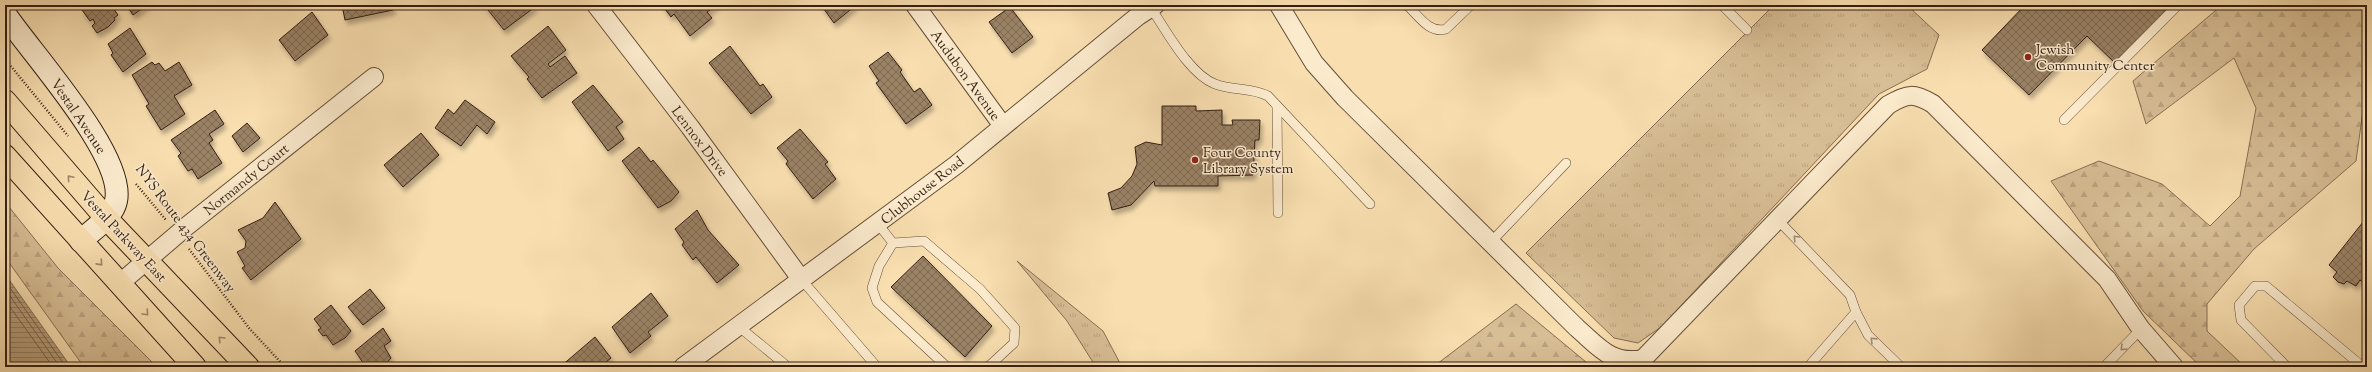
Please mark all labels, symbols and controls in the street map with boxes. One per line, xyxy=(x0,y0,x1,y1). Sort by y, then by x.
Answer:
street label: Audubon Avenue xyxy=(925,27,1004,126)
place label: Jewish Community Center xyxy=(2035,41,2155,77)
marker: Jewish Community Center xyxy=(2023,52,2033,62)
street label: Vestal Avenue xyxy=(45,76,110,159)
street label: Lennox Drive xyxy=(665,103,731,181)
street label: Normandy Court xyxy=(200,140,294,221)
place label: Four County Library System xyxy=(1203,144,1294,180)
street label: Clubhouse Road xyxy=(877,153,969,231)
marker: Four County Library System xyxy=(1190,155,1200,165)
street label: NYS Route 434 Greenway xyxy=(130,161,239,297)
one-way arrow xyxy=(68,175,75,183)
street label: Vestal Parkway East xyxy=(75,187,170,288)
one-way arrow xyxy=(1793,235,1800,243)
one-way arrow xyxy=(95,258,103,266)
one-way arrow xyxy=(141,308,148,316)
one-way arrow xyxy=(218,336,226,344)
one-way arrow xyxy=(1870,337,1878,345)
one-way arrow xyxy=(2120,343,2128,351)

